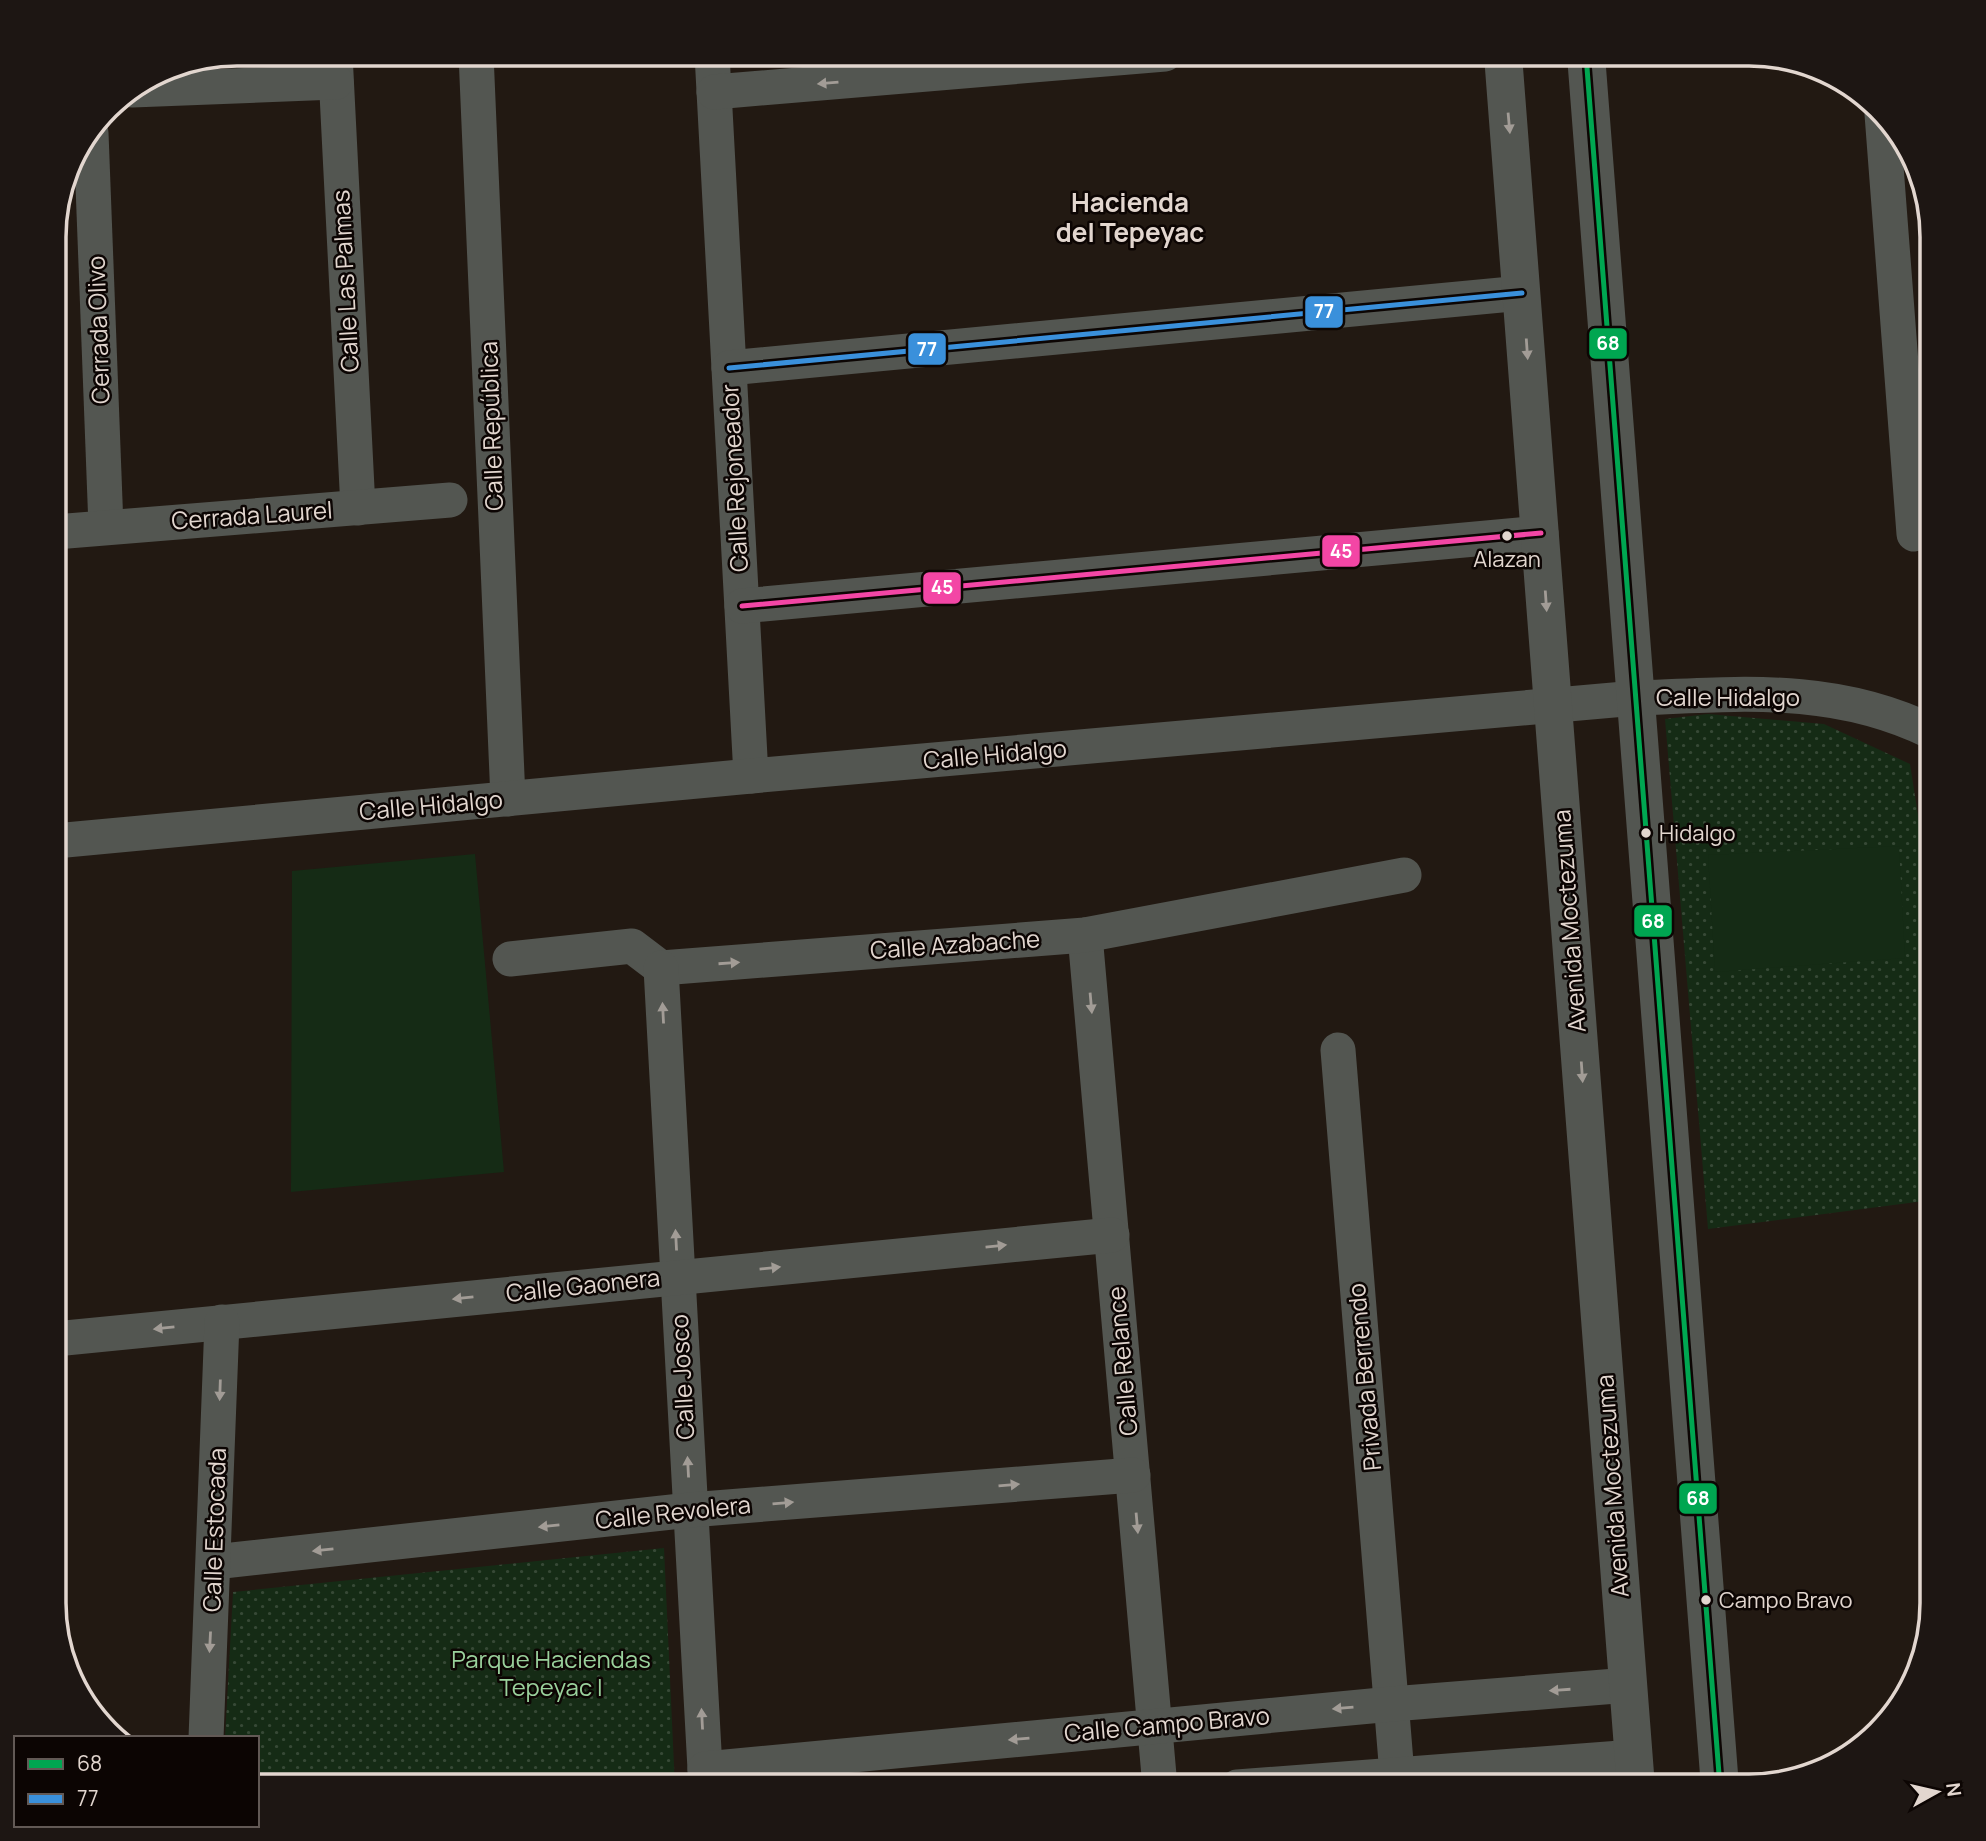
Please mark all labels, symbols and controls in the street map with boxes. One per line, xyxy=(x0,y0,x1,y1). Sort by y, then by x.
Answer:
one-way arrow xyxy=(817,78,839,89)
one-way arrow xyxy=(1504,112,1515,134)
district label: Hacienda del Tepeyac xyxy=(1056,184,1204,250)
street label: Calle Las Palmas xyxy=(323,189,366,373)
street label: Cerrada Olivo xyxy=(78,255,117,405)
line badge: 77 xyxy=(1304,295,1344,329)
text: 77 xyxy=(1314,298,1334,324)
line badge: 68 xyxy=(1588,327,1628,360)
text: 68 xyxy=(1596,330,1620,356)
line badge: 77 xyxy=(907,332,947,366)
text: 77 xyxy=(917,336,937,362)
one-way arrow xyxy=(1522,339,1533,361)
street label: Calle República xyxy=(471,341,510,511)
street label: Calle Rejoneador xyxy=(712,383,755,573)
street label: Cerrada Laurel xyxy=(170,492,334,537)
marker: Alazan xyxy=(1500,529,1514,543)
line badge: 45 xyxy=(1321,534,1361,568)
text: 45 xyxy=(1330,538,1352,564)
place label: Alazan xyxy=(1473,544,1541,574)
line badge: 45 xyxy=(922,571,962,605)
text: 45 xyxy=(931,574,953,600)
one-way arrow xyxy=(1541,590,1552,612)
street label: Calle Hidalgo xyxy=(1656,680,1800,713)
street label: Calle Hidalgo xyxy=(922,731,1068,776)
street label: Calle Hidalgo xyxy=(358,782,504,827)
street label: Avenida Moctezuma xyxy=(1544,809,1593,1034)
place label: Hidalgo xyxy=(1659,818,1736,848)
marker: Hidalgo xyxy=(1639,826,1653,840)
line badge: 68 xyxy=(1633,904,1673,938)
text: 68 xyxy=(1641,908,1665,934)
street label: Calle Azabache xyxy=(869,921,1041,966)
one-way arrow xyxy=(718,957,740,968)
one-way arrow xyxy=(1086,993,1097,1015)
one-way arrow xyxy=(658,1001,669,1023)
one-way arrow xyxy=(1577,1061,1588,1083)
one-way arrow xyxy=(670,1229,681,1251)
one-way arrow xyxy=(985,1240,1007,1251)
street label: Calle Gaonera xyxy=(504,1260,661,1309)
one-way arrow xyxy=(759,1262,781,1273)
street label: Privada Berrendo xyxy=(1339,1282,1388,1472)
street label: Calle Relance xyxy=(1099,1285,1144,1437)
one-way arrow xyxy=(452,1293,474,1304)
street label: Calle Josco xyxy=(662,1314,701,1441)
one-way arrow xyxy=(153,1323,175,1334)
street label: Avenida Moctezuma xyxy=(1587,1374,1636,1599)
one-way arrow xyxy=(214,1379,225,1401)
street label: Calle Estocada xyxy=(194,1447,233,1613)
one-way arrow xyxy=(682,1456,693,1478)
one-way arrow xyxy=(999,1479,1021,1490)
line badge: 68 xyxy=(1678,1482,1718,1515)
text: 68 xyxy=(1686,1485,1710,1511)
street label: Calle Revolera xyxy=(593,1487,752,1536)
one-way arrow xyxy=(772,1497,794,1508)
one-way arrow xyxy=(1132,1512,1143,1534)
one-way arrow xyxy=(538,1520,560,1531)
one-way arrow xyxy=(312,1545,334,1556)
place label: Campo Bravo xyxy=(1719,1585,1853,1615)
marker: Campo Bravo xyxy=(1699,1593,1713,1607)
one-way arrow xyxy=(205,1631,216,1653)
park label: Parque Haciendas Tepeyac I xyxy=(451,1642,651,1703)
one-way arrow xyxy=(1549,1685,1571,1696)
street label: Calle Campo Bravo xyxy=(1063,1698,1271,1749)
one-way arrow xyxy=(1331,1703,1353,1714)
one-way arrow xyxy=(696,1707,707,1729)
one-way arrow xyxy=(1007,1734,1029,1745)
legend xyxy=(14,1736,259,1827)
text: 68 xyxy=(77,1749,102,1777)
north arrow xyxy=(1902,1757,1972,1827)
text: N xyxy=(1940,1781,1968,1798)
text: 77 xyxy=(77,1784,99,1812)

